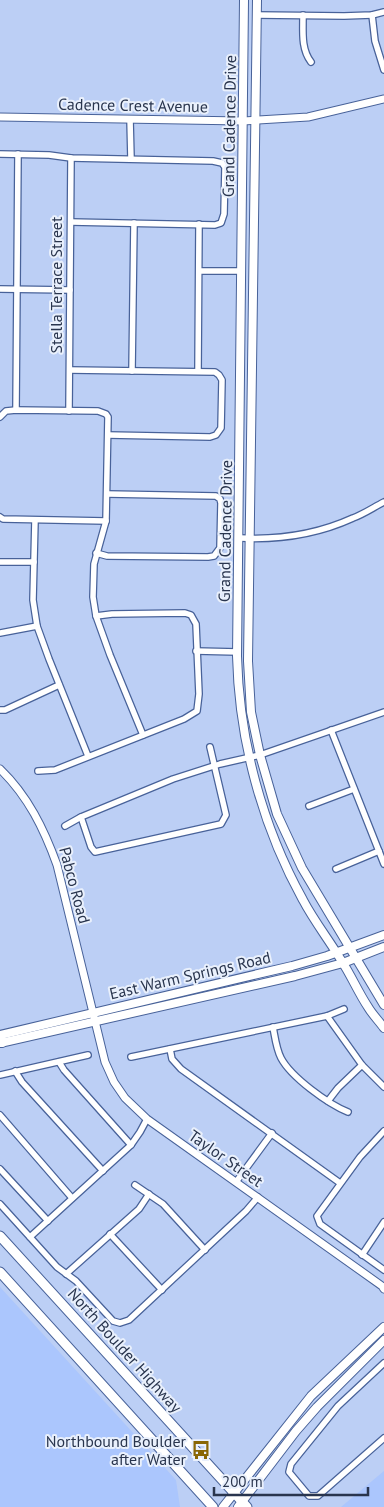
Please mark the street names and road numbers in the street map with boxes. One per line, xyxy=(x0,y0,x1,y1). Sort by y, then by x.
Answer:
street label: Grand Cadence Drive xyxy=(218,55,240,197)
street label: Cadence Crest Avenue xyxy=(58,94,208,116)
street label: Stella Terrace Street xyxy=(46,216,66,353)
street label: Grand Cadence Drive xyxy=(214,460,236,602)
street label: Pabco Road xyxy=(55,844,95,926)
street label: East Warm Springs Road xyxy=(107,947,273,1003)
street label: Taylor Street xyxy=(185,1125,268,1191)
street label: North Boulder Highway xyxy=(64,1284,187,1417)

